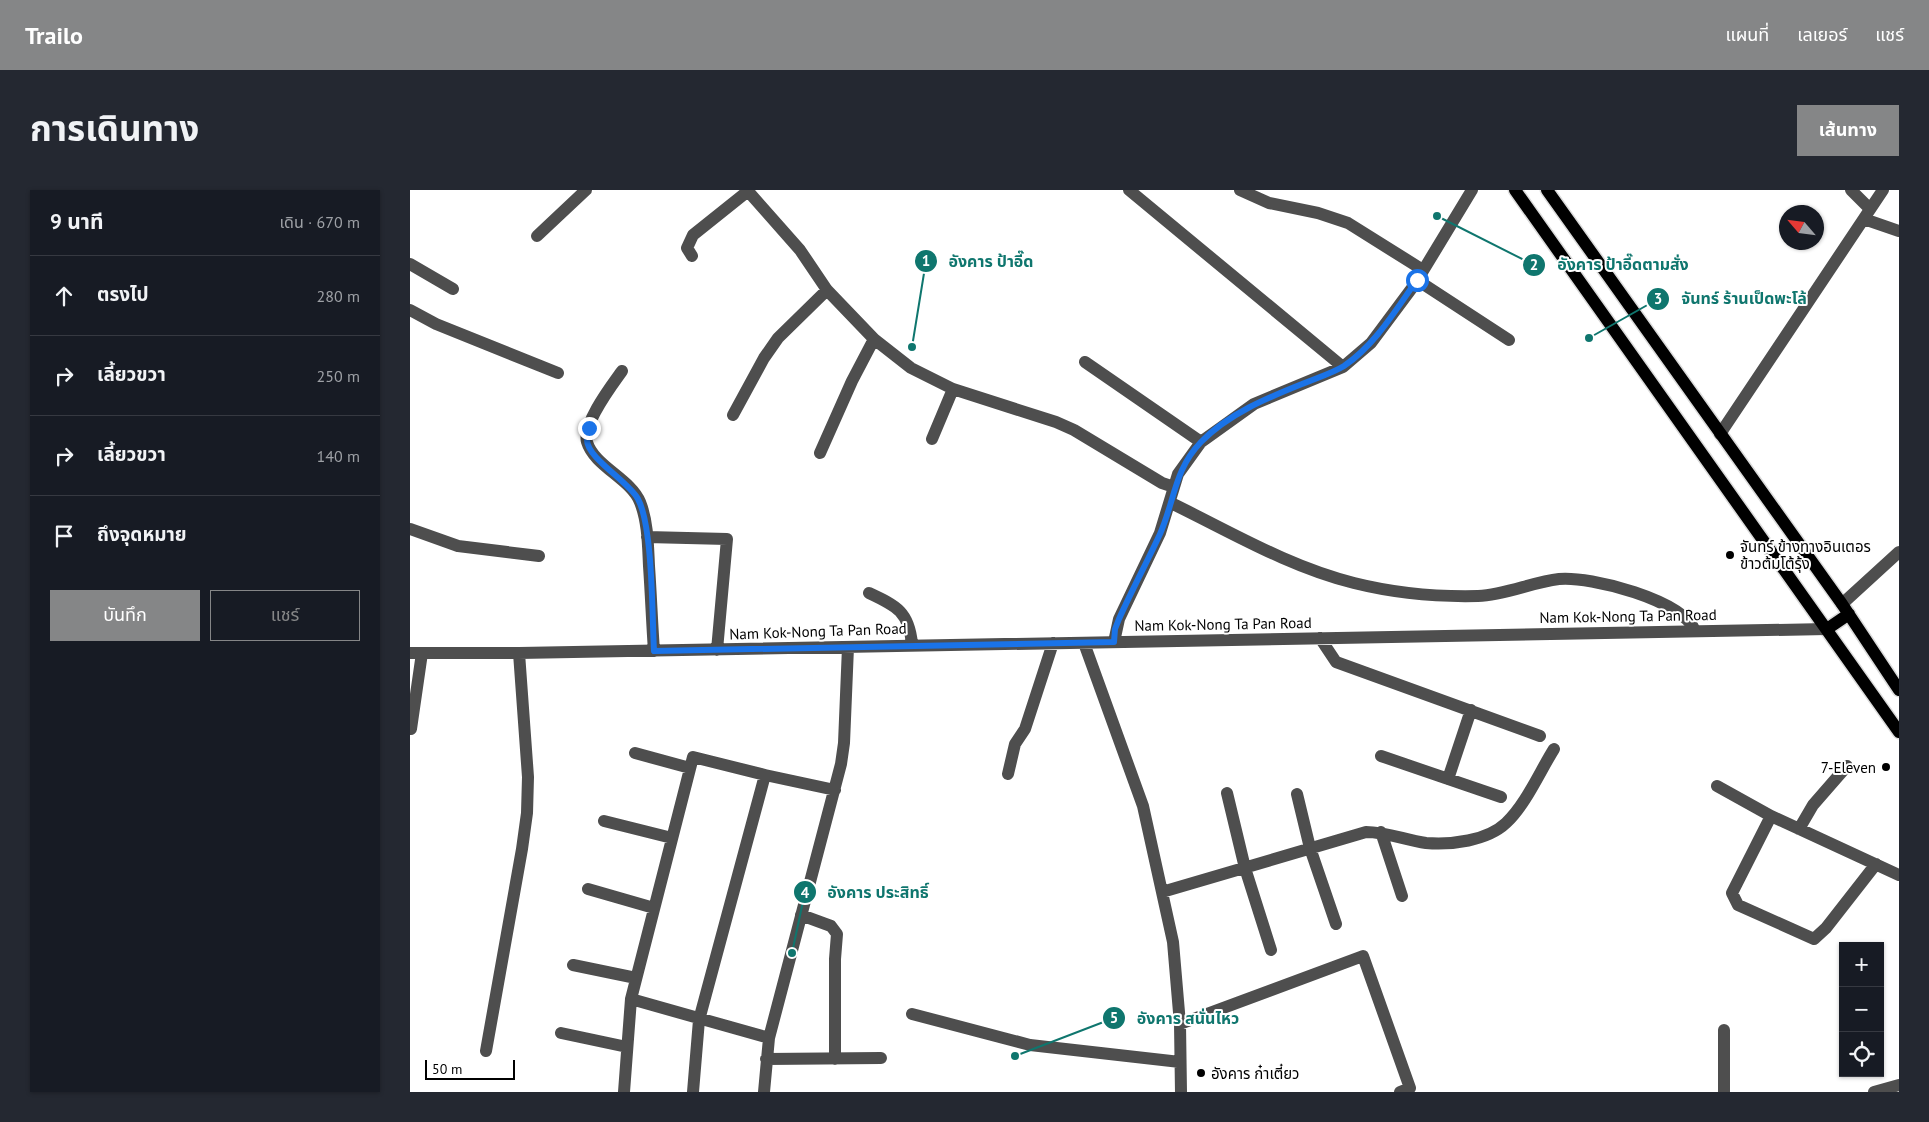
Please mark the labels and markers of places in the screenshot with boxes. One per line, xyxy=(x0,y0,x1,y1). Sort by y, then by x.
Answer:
callout: อังคาร ป้าอี๊ด xyxy=(913,246,1043,277)
callout: อังคาร ป้าอี๊ดตามสั่ง xyxy=(1522,249,1698,280)
callout: จันทร์ ร้านเป็ดพะโล้ xyxy=(1646,283,1816,314)
place label: จันทร์ ข้างทางอินเตอร ข้าวต้มโต้รุ้ง xyxy=(1740,537,1871,573)
marker: จันทร์ ข้างทางอินเตอร ข้าวต้มโต้รุ้ง xyxy=(1724,549,1736,561)
place label: 7-Eleven xyxy=(1821,758,1876,777)
marker: 7-Eleven xyxy=(1880,761,1892,773)
callout: อังคาร ประสิทธิ์ xyxy=(793,877,939,908)
callout: อังคาร สนั่นไหว xyxy=(1102,1003,1249,1034)
place label: อังคาร ก๋าเตี๋ยว xyxy=(1211,1063,1300,1083)
marker: อังคาร ก๋าเตี๋ยว xyxy=(1195,1067,1207,1079)

